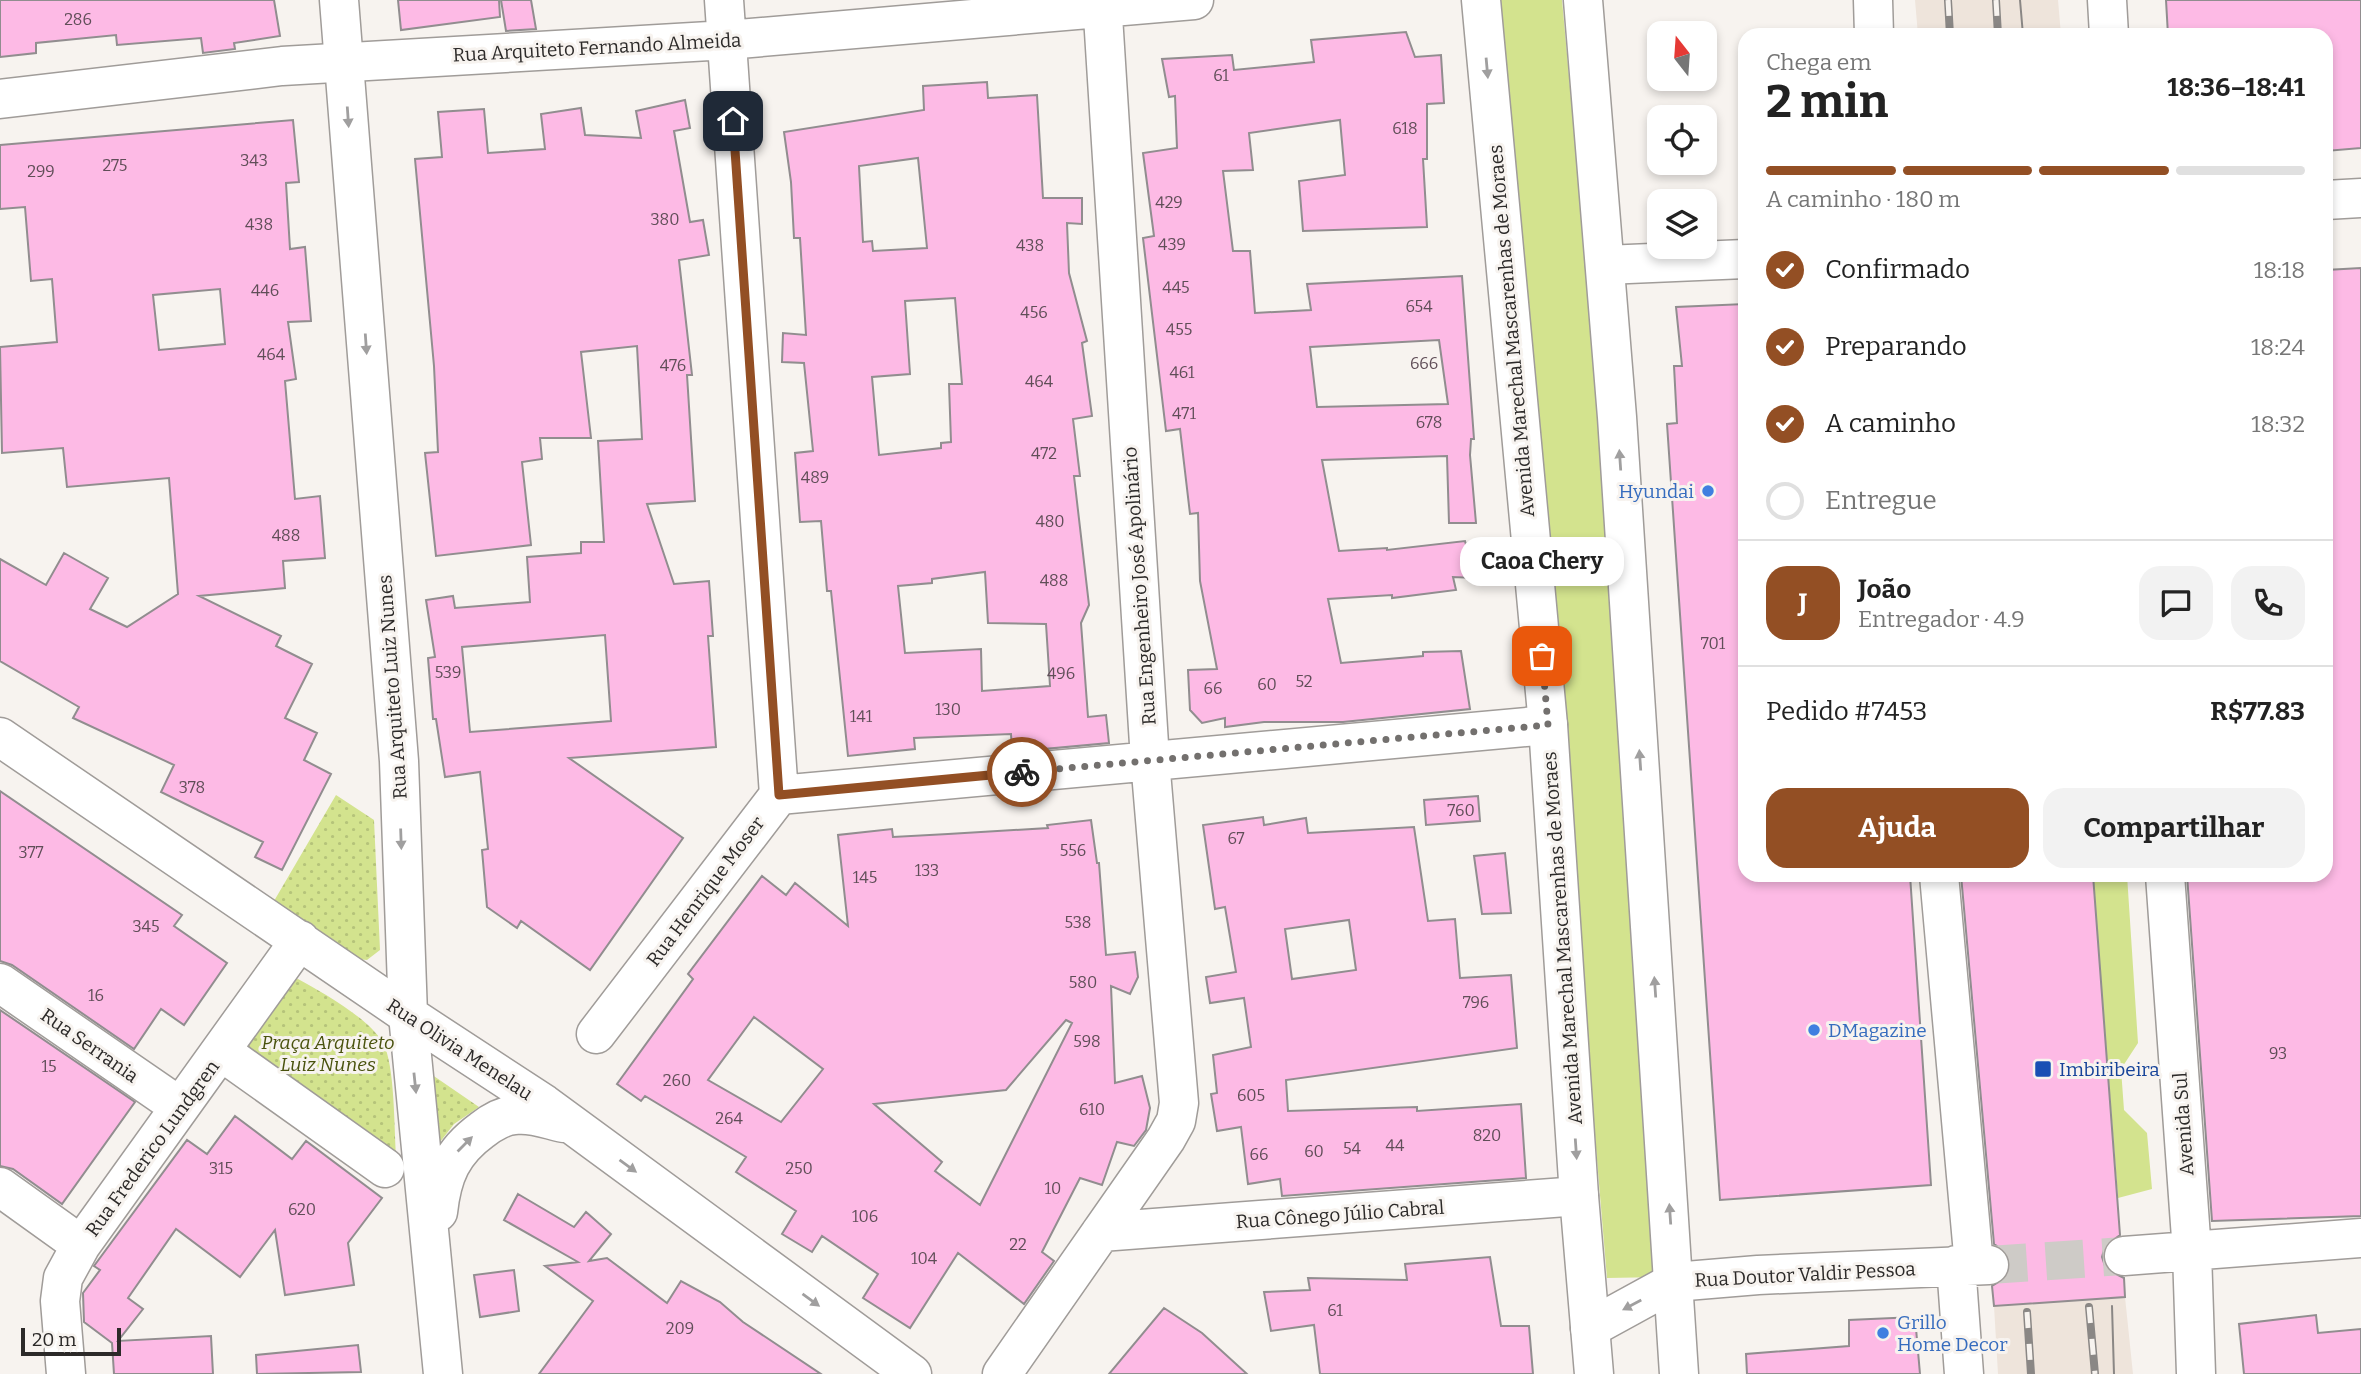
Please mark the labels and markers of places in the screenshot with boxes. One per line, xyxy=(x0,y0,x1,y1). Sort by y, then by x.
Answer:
pin xyxy=(703,91,763,151)
place label: Hyundai xyxy=(1618,480,1694,503)
marker: Hyundai xyxy=(1700,483,1716,499)
callout: Caoa Chery xyxy=(1460,537,1624,586)
pin xyxy=(1512,626,1572,686)
place label: DMagazine xyxy=(1828,1019,1927,1042)
marker: DMagazine xyxy=(1806,1022,1822,1038)
place label: Imbiribeira xyxy=(2059,1058,2160,1081)
marker: Imbiribeira xyxy=(2033,1059,2053,1079)
place label: Grillo Home Decor xyxy=(1897,1311,2008,1356)
marker: Grillo Home Decor xyxy=(1875,1325,1891,1341)

